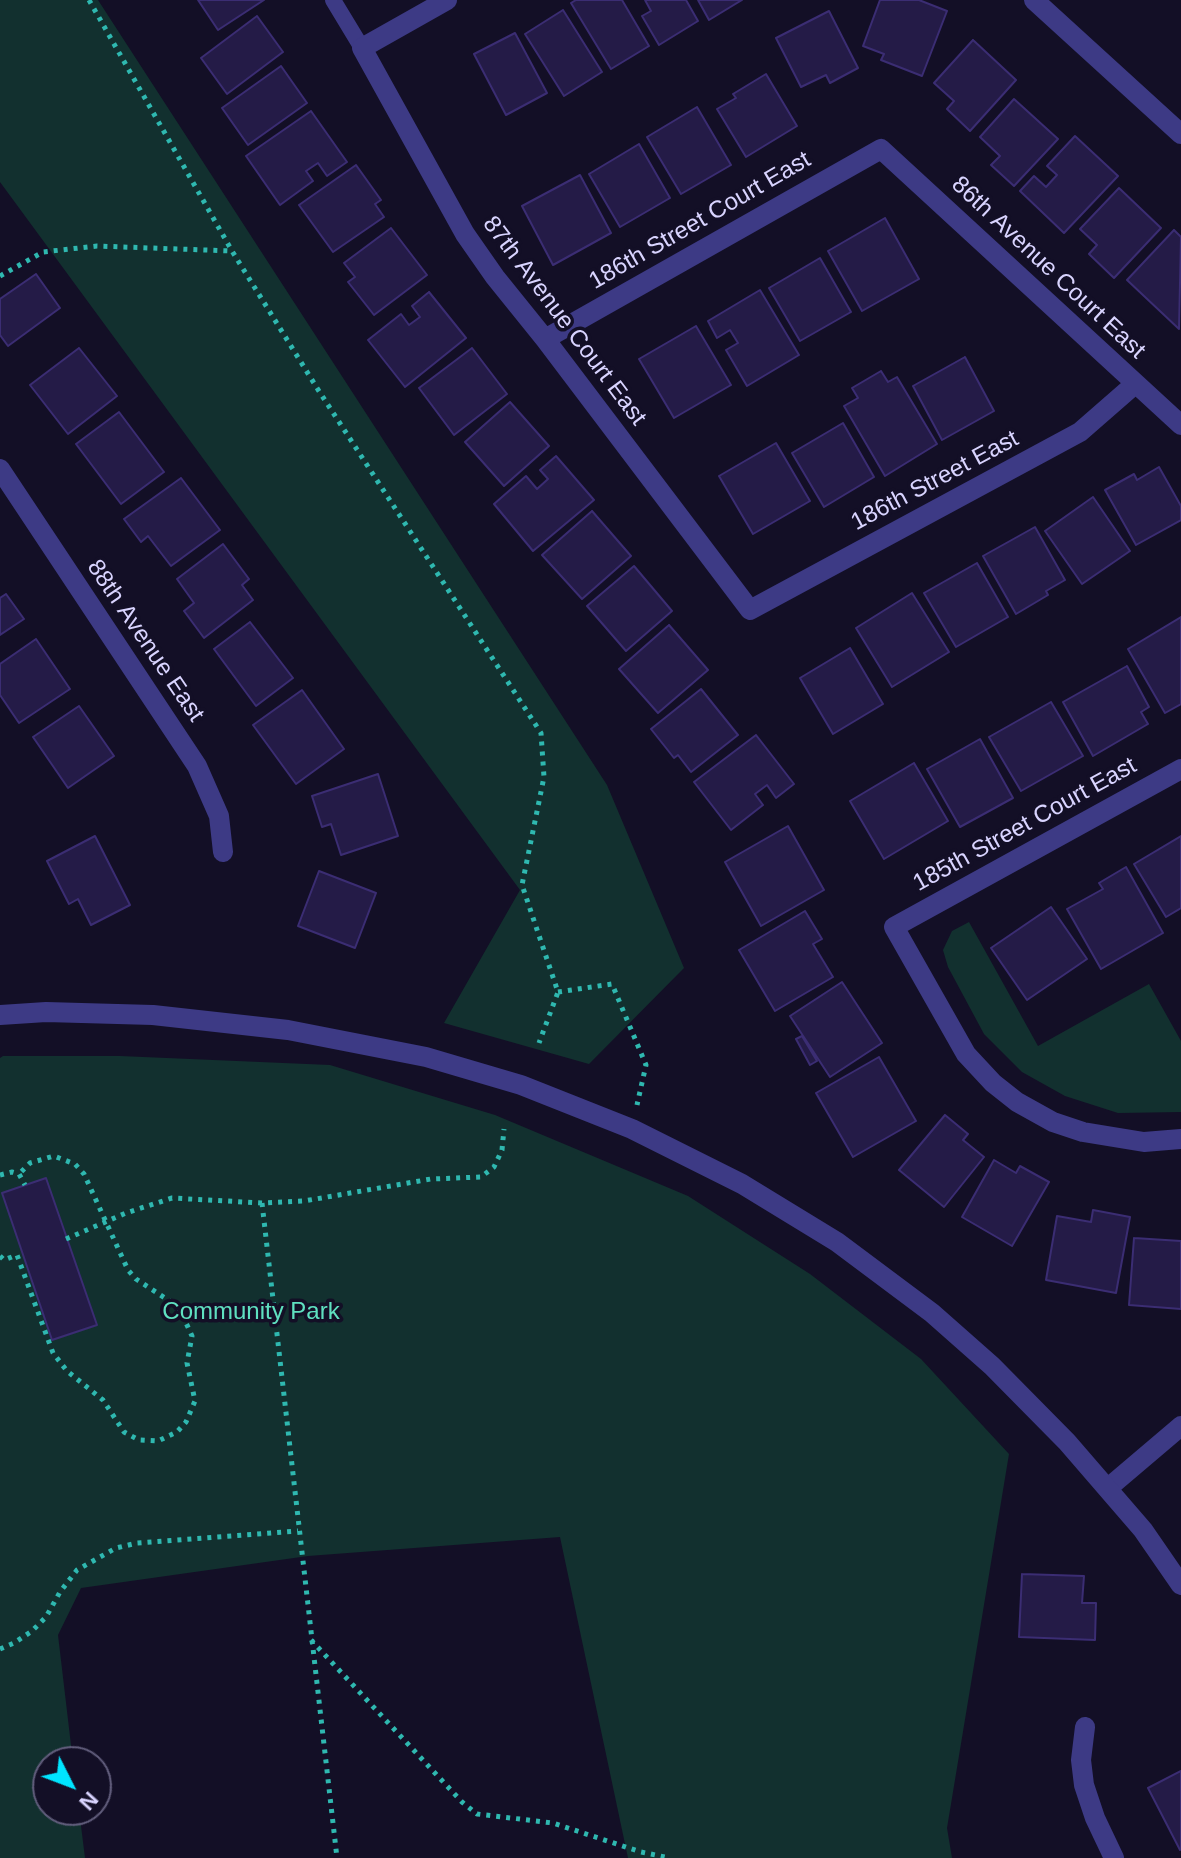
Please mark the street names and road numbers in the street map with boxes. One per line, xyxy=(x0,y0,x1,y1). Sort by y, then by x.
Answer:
street label: 186th Street Court East xyxy=(584,146,816,296)
street label: 86th Avenue Court East xyxy=(945,171,1151,365)
street label: 87th Avenue Court East xyxy=(476,211,652,431)
street label: 186th Street East xyxy=(846,425,1024,537)
street label: 88th Avenue East xyxy=(80,555,210,727)
street label: 185th Street Court East xyxy=(908,752,1142,898)

